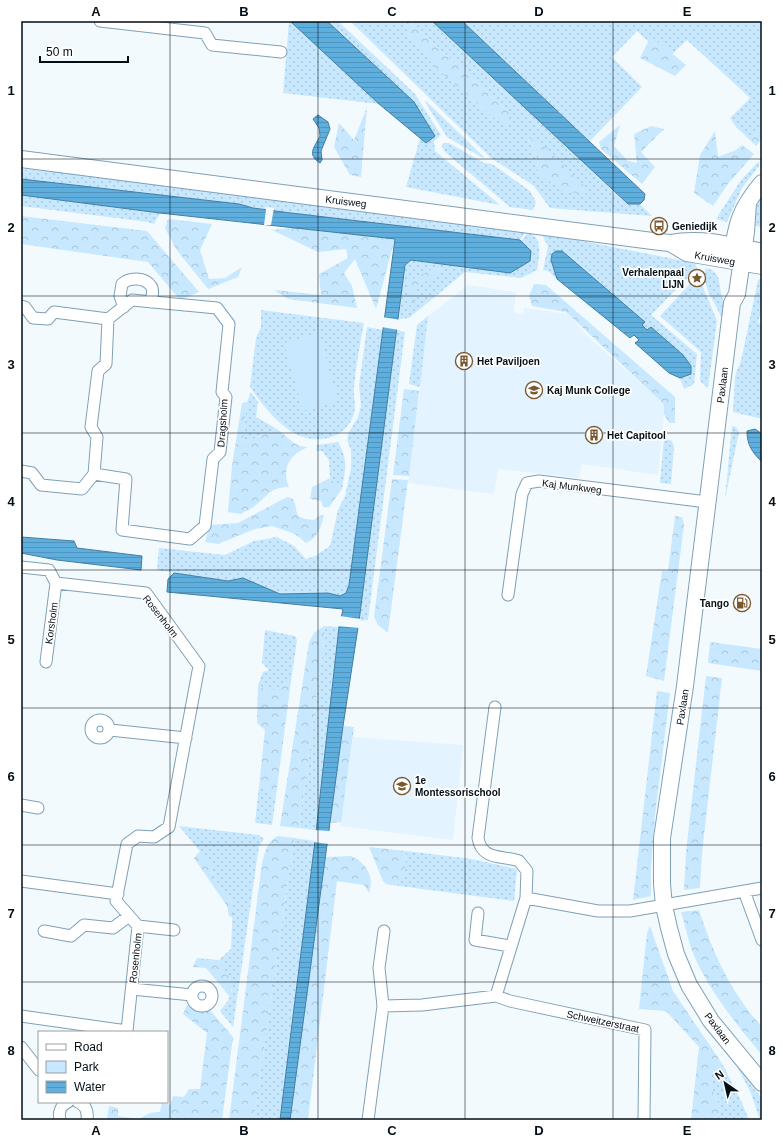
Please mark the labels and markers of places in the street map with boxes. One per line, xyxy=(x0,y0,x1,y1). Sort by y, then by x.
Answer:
bus stop icon: Geniedijk xyxy=(649,216,669,236)
place label: Geniedijk xyxy=(672,221,717,232)
place label: Verhalenpaal LIJN xyxy=(622,267,684,290)
place icon: Verhalenpaal LIJN xyxy=(687,268,707,288)
building icon: Het Paviljoen xyxy=(454,351,474,371)
place label: Het Paviljoen xyxy=(477,356,540,367)
school or university icon: Kaj Munk College xyxy=(524,380,544,400)
place label: Kaj Munk College xyxy=(547,385,631,396)
building icon: Het Capitool xyxy=(584,425,604,445)
place label: Het Capitool xyxy=(607,430,666,441)
fuel station icon: Tango xyxy=(732,593,752,613)
place label: Tango xyxy=(700,598,729,609)
place label: 1e Montessorischool xyxy=(415,775,501,798)
school or university icon: 1e Montessorischool xyxy=(392,776,412,796)

